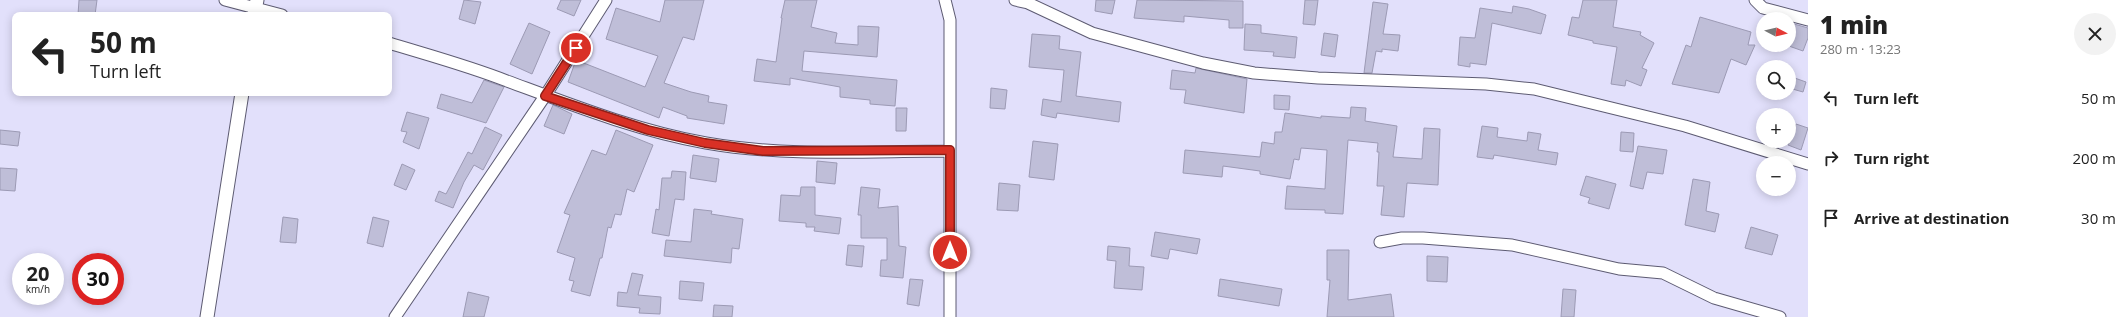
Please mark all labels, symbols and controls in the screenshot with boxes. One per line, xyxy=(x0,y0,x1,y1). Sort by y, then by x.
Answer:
text: 1 min xyxy=(1820,8,1888,41)
north arrow xyxy=(1756,12,1796,52)
map controls xyxy=(1756,12,1796,196)
button: close xyxy=(2074,13,2116,55)
text: 50 m xyxy=(90,23,157,61)
icon: left xyxy=(24,28,76,80)
pin xyxy=(559,31,593,65)
icon: arrive xyxy=(565,37,587,59)
text: 280 m · 13:23 xyxy=(1820,40,1901,58)
text: Turn left xyxy=(90,59,161,83)
button: search xyxy=(1756,60,1796,100)
icon: left xyxy=(1820,87,1842,109)
text: Turn left xyxy=(1854,88,1919,108)
text: 50 m xyxy=(2081,88,2116,108)
button: + xyxy=(1756,108,1796,148)
icon: right xyxy=(1820,147,1842,169)
text: Turn right xyxy=(1854,148,1929,168)
text: 200 m xyxy=(2072,148,2116,168)
button: − xyxy=(1756,156,1796,196)
icon: arrive xyxy=(1820,207,1842,229)
text: Arrive at destination xyxy=(1854,208,2009,228)
text: 30 m xyxy=(2081,208,2116,228)
position arrow xyxy=(929,231,971,273)
speed limit sign: 30 xyxy=(72,253,124,305)
text: 20 xyxy=(27,260,49,287)
text: km/h xyxy=(26,282,50,296)

